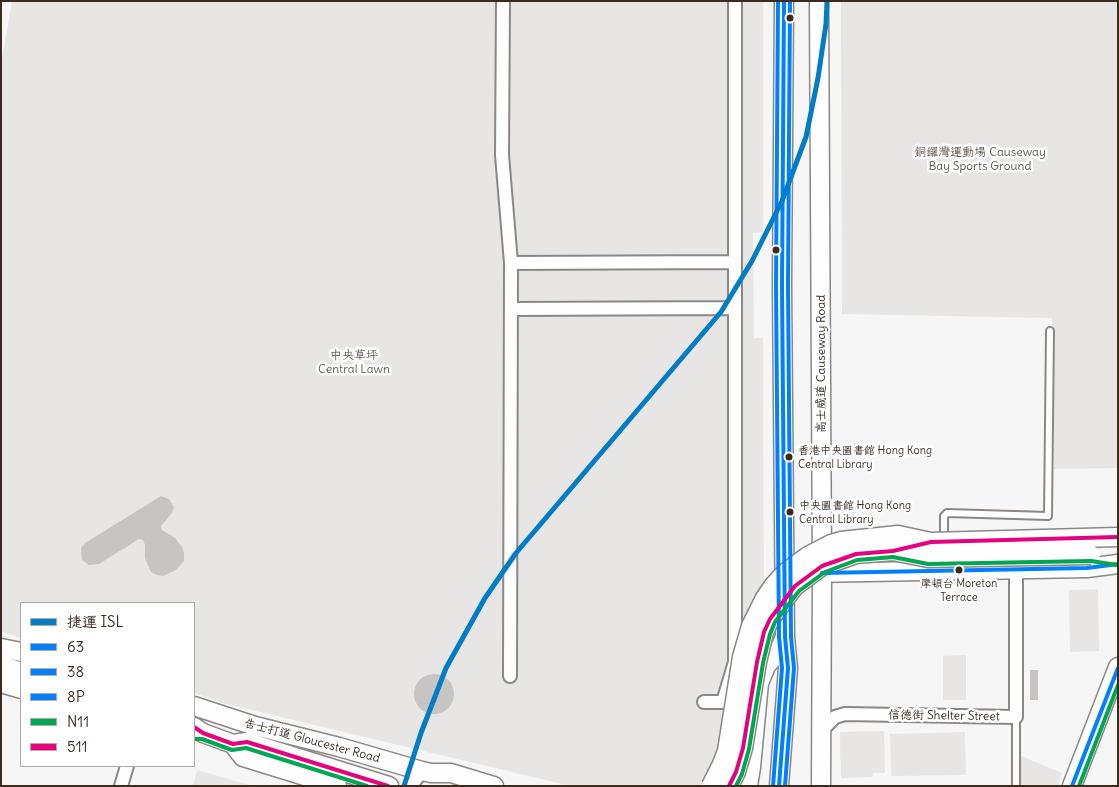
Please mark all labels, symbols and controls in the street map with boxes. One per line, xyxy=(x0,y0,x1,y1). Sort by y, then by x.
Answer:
unlabelled marker xyxy=(785,13,795,23)
park label: 銅鑼灣運動場 Causeway Bay Sports Ground xyxy=(914,146,1046,174)
unlabelled marker xyxy=(771,245,781,255)
street label: 高士威道 Causeway Road xyxy=(815,295,829,433)
park label: 中央草坪 Central Lawn xyxy=(318,349,390,377)
place label: 香港中央圖書館 Hong Kong Central Library xyxy=(798,444,932,470)
marker: 香港中央圖書館 Hong Kong Central Library xyxy=(784,452,794,462)
place label: 中央圖書館 Hong Kong Central Library xyxy=(799,499,911,525)
marker: 中央圖書館 Hong Kong Central Library xyxy=(785,507,795,517)
marker: 摩頓台 Moreton Terrace xyxy=(954,565,964,575)
place label: 摩頓台 Moreton Terrace xyxy=(921,577,997,603)
legend xyxy=(20,602,195,767)
text: 捷運 ISL xyxy=(67,612,124,631)
text: 63 xyxy=(67,637,84,656)
text: 38 xyxy=(67,662,84,681)
text: 8P xyxy=(67,687,85,706)
street label: 信德街 Shelter Street xyxy=(888,708,1000,724)
text: N11 xyxy=(67,712,89,731)
street label: 告士打道 Gloucester Road xyxy=(243,716,381,766)
text: 511 xyxy=(67,737,88,756)

